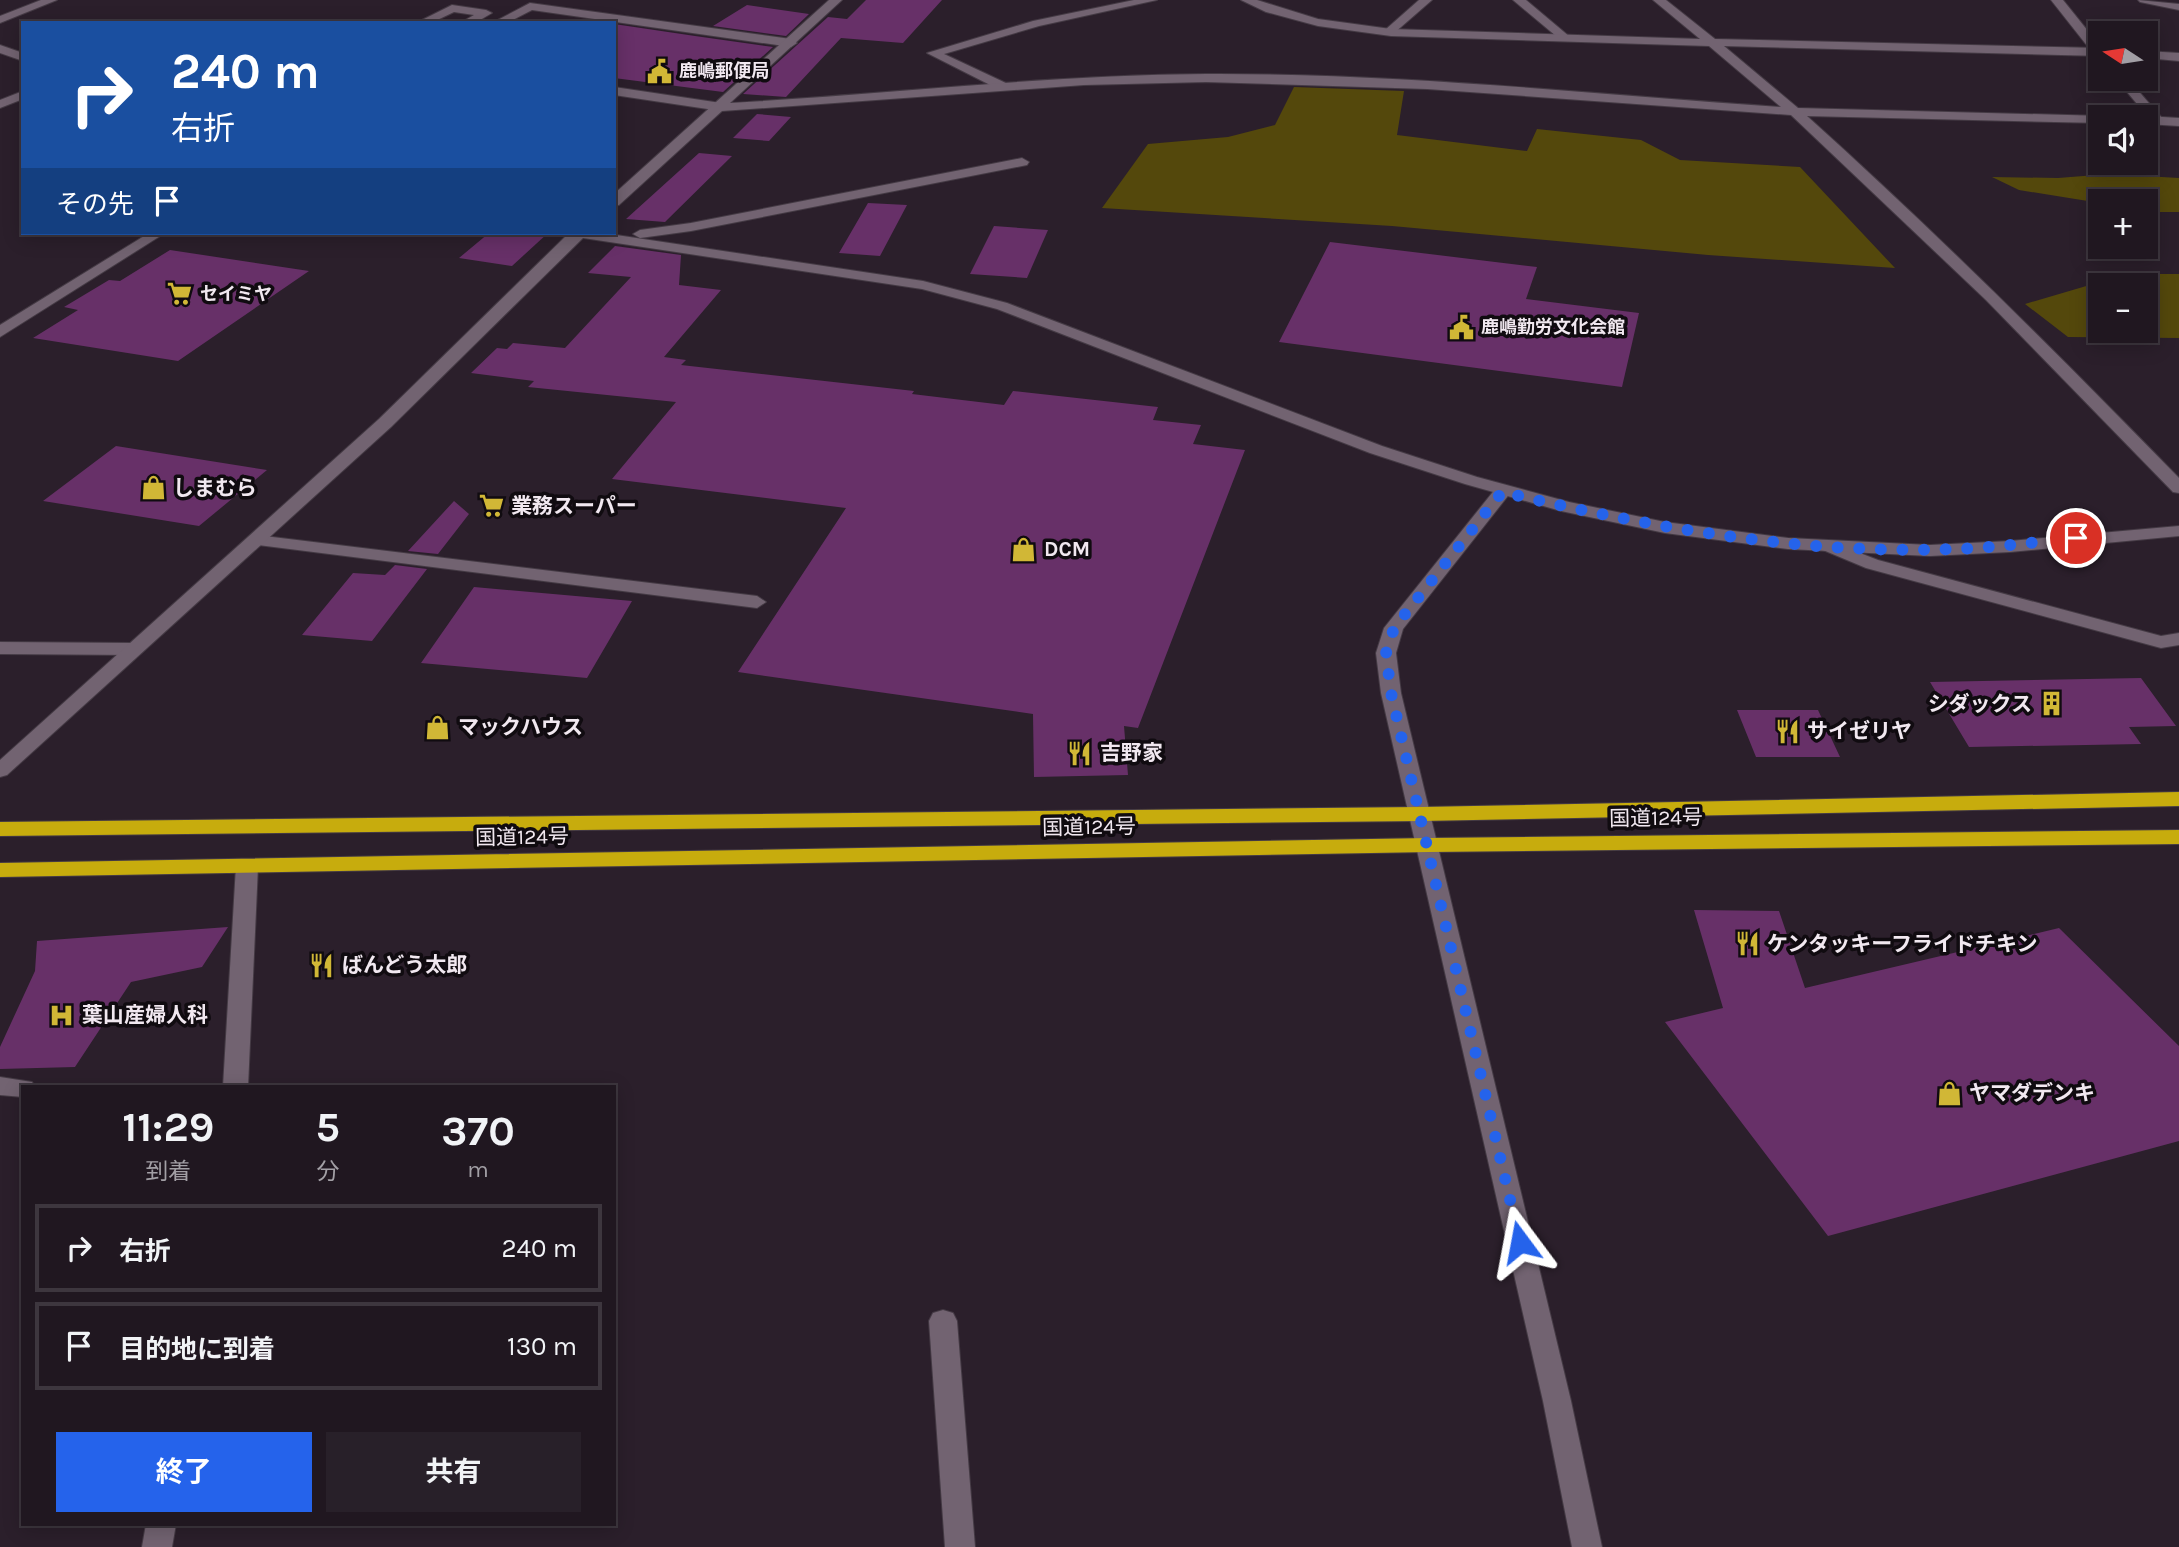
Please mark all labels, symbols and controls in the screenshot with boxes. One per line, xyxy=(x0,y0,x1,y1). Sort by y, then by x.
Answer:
north arrow xyxy=(2088,21,2158,91)
map controls xyxy=(2088,21,2158,343)
text: 240 m xyxy=(171,43,320,100)
icon: right xyxy=(56,49,147,140)
public building icon: 鹿嶋郵便局 xyxy=(645,57,673,85)
place label: 鹿嶋郵便局 xyxy=(679,60,769,82)
button: sound xyxy=(2088,105,2158,175)
text: 右折 xyxy=(171,110,235,147)
icon: arrive xyxy=(148,182,186,220)
text: その先 xyxy=(56,189,134,220)
button: + xyxy=(2088,189,2158,259)
button: − xyxy=(2088,273,2158,343)
supermarket icon: セイミヤ xyxy=(166,280,194,308)
place label: セイミヤ xyxy=(200,283,272,305)
public building icon: 鹿嶋勤労文化会館 xyxy=(1447,313,1475,341)
place label: 鹿嶋勤労文化会館 xyxy=(1481,316,1625,338)
shop icon: しまむら xyxy=(139,474,167,502)
place label: しまむら xyxy=(173,476,257,500)
supermarket icon: 業務スーパー xyxy=(477,492,505,520)
place label: 業務スーパー xyxy=(511,494,637,518)
pin xyxy=(2046,508,2106,568)
icon: arrive xyxy=(2057,519,2095,557)
shop icon: DCM xyxy=(1010,535,1038,563)
place label: DCM xyxy=(1044,537,1090,561)
building icon: シダックス xyxy=(2038,690,2066,718)
place label: シダックス xyxy=(1928,692,2032,716)
shop icon: マックハウス xyxy=(424,713,452,741)
place label: マックハウス xyxy=(458,715,583,739)
restaurant icon: サイゼリヤ xyxy=(1773,717,1801,745)
place label: サイゼリヤ xyxy=(1807,719,1912,743)
restaurant icon: 吉野家 xyxy=(1066,739,1094,767)
place label: 吉野家 xyxy=(1100,741,1163,765)
street label: 国道124号 xyxy=(1609,805,1703,831)
street label: 国道124号 xyxy=(1042,814,1136,840)
street label: 国道124号 xyxy=(475,824,569,850)
restaurant icon: ケンタッキーフライドチキン xyxy=(1733,930,1761,958)
place label: ケンタッキーフライドチキン xyxy=(1767,932,2037,956)
restaurant icon: ばんどう太郎 xyxy=(308,951,336,979)
place label: ばんどう太郎 xyxy=(342,953,467,977)
hospital icon: 葉山産婦人科 xyxy=(48,1001,76,1029)
place label: 葉山産婦人科 xyxy=(82,1003,208,1027)
shop icon: ヤマダデンキ xyxy=(1935,1079,1963,1107)
place label: ヤマダデンキ xyxy=(1969,1081,2095,1105)
text: 11:29 xyxy=(122,1102,214,1152)
text: 5 xyxy=(316,1102,340,1152)
text: 370 xyxy=(441,1106,515,1156)
text: m xyxy=(467,1156,489,1183)
text: 到着 xyxy=(145,1158,191,1185)
text: 分 xyxy=(316,1158,339,1185)
position arrow xyxy=(1483,1205,1557,1279)
icon: right xyxy=(60,1229,98,1267)
text: 240 m xyxy=(501,1233,577,1264)
text: 右折 xyxy=(119,1236,171,1267)
icon: arrive xyxy=(60,1327,98,1365)
text: 130 m xyxy=(507,1331,577,1362)
text: 目的地に到着 xyxy=(119,1334,275,1365)
button: 終了 xyxy=(56,1432,312,1512)
button: 共有 xyxy=(326,1432,581,1512)

